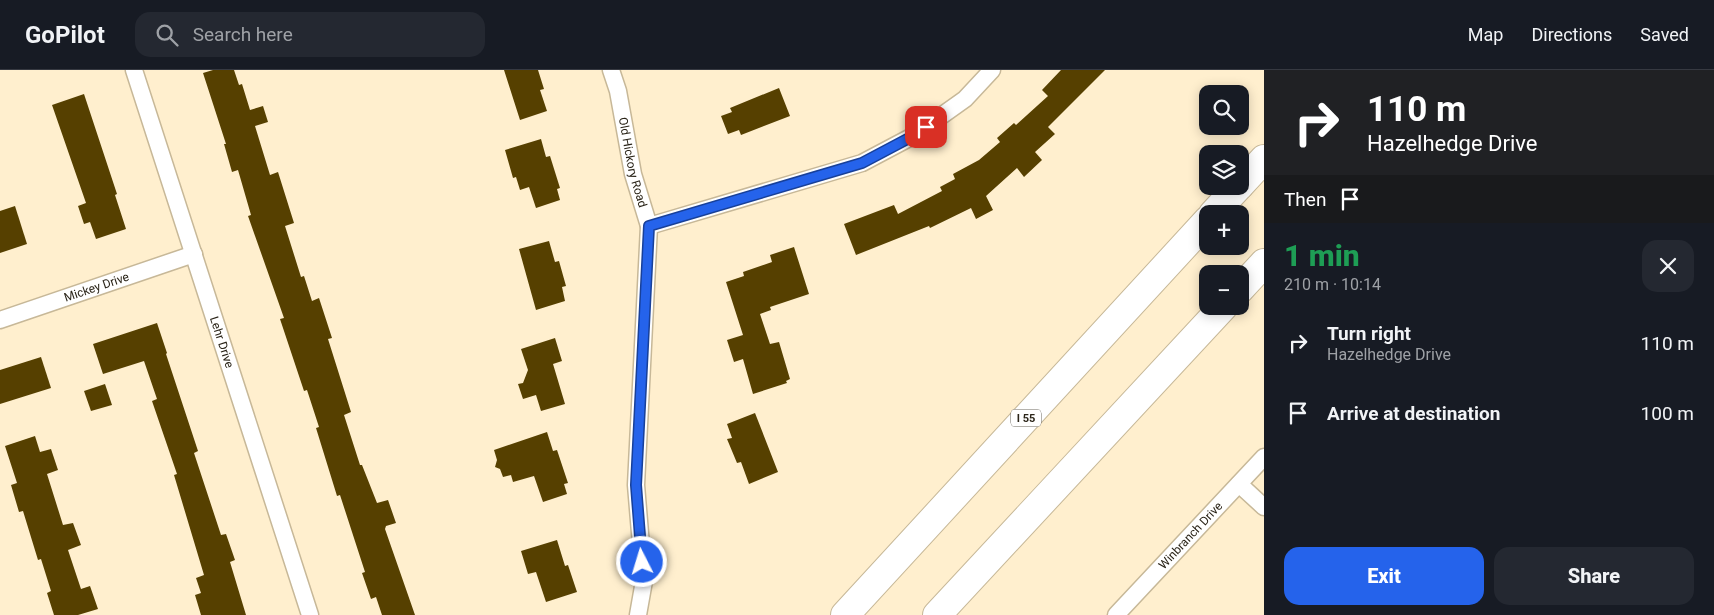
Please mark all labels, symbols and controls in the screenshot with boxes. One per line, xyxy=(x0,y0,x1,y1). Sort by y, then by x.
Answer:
search box xyxy=(135,12,485,57)
text: GoPilot xyxy=(25,21,105,49)
icon: search xyxy=(153,21,181,49)
text: Search here xyxy=(193,23,293,46)
text: Map xyxy=(1468,24,1503,45)
text: Directions xyxy=(1531,24,1612,45)
text: Saved xyxy=(1640,24,1689,45)
map controls xyxy=(1199,85,1249,315)
button: search xyxy=(1199,85,1249,135)
text: 110 m xyxy=(1367,89,1466,130)
icon: right xyxy=(1284,90,1349,155)
pin xyxy=(905,106,947,148)
icon: arrive xyxy=(912,113,940,141)
street label: Old Hickory Road xyxy=(616,116,650,209)
text: Hazelhedge Drive xyxy=(1367,131,1538,156)
button: layers xyxy=(1199,145,1249,195)
icon: arrive xyxy=(1336,185,1364,213)
text: Then xyxy=(1284,188,1326,211)
button: + xyxy=(1199,205,1249,255)
text: 1 min xyxy=(1284,238,1360,273)
button: close xyxy=(1642,240,1694,292)
button: − xyxy=(1199,265,1249,315)
street label: Mickey Drive xyxy=(62,270,131,305)
text: 210 m · 10:14 xyxy=(1284,275,1381,294)
street label: Lehr Drive xyxy=(207,315,237,370)
text: Turn right xyxy=(1327,322,1411,345)
icon: right xyxy=(1284,329,1312,357)
text: 110 m xyxy=(1641,332,1694,355)
text: Hazelhedge Drive xyxy=(1327,345,1451,364)
icon: arrive xyxy=(1284,399,1312,427)
text: Arrive at destination xyxy=(1327,402,1500,425)
text: 100 m xyxy=(1641,402,1694,425)
road number: I 55 xyxy=(1011,409,1041,426)
street label: Winbranch Drive xyxy=(1156,499,1225,572)
position arrow xyxy=(615,535,667,587)
button: Exit xyxy=(1284,547,1484,605)
button: Share xyxy=(1494,547,1694,605)

